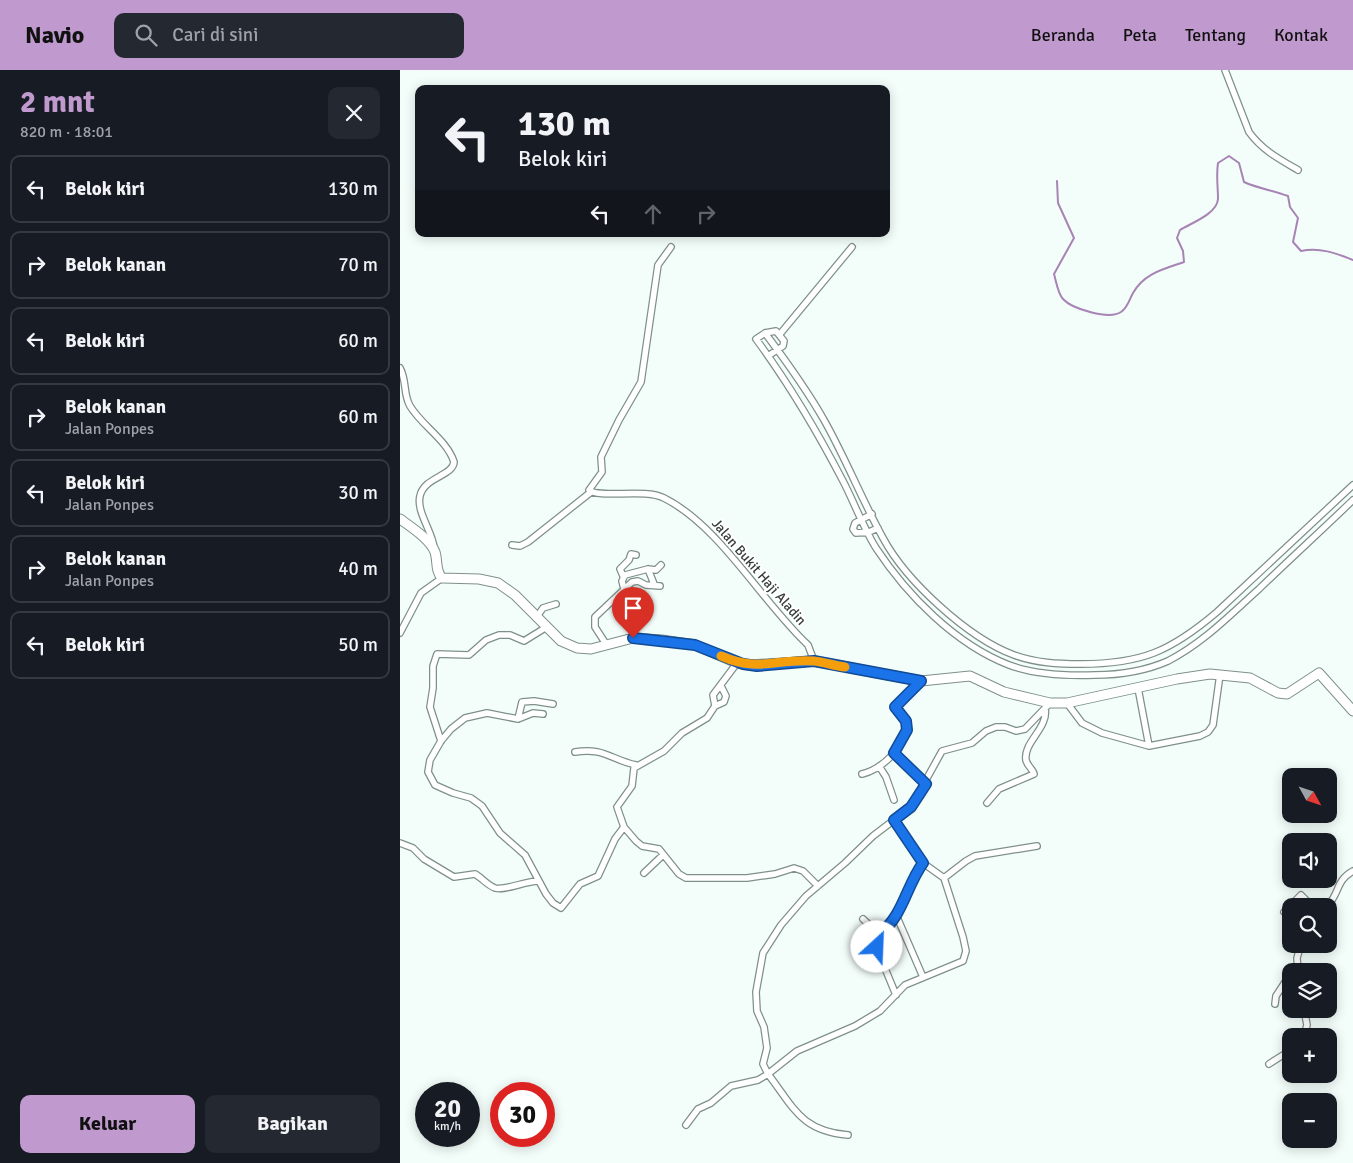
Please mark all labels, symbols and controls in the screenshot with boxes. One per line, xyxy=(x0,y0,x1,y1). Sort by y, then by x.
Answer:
search box xyxy=(114,13,464,58)
text: Navio xyxy=(25,20,84,50)
icon: search xyxy=(132,21,160,49)
text: Cari di sini xyxy=(172,23,258,47)
text: Beranda xyxy=(1031,24,1095,46)
text: Peta xyxy=(1123,24,1157,46)
text: Tentang xyxy=(1185,24,1246,46)
text: Kontak xyxy=(1274,24,1328,46)
text: 2 mnt xyxy=(20,84,95,121)
button: close xyxy=(328,87,380,139)
text: 130 m xyxy=(518,102,611,145)
icon: left xyxy=(435,105,500,170)
text: 820 m · 18:01 xyxy=(20,122,113,142)
text: Belok kiri xyxy=(518,145,607,172)
icon: left xyxy=(22,175,50,203)
text: Belok kiri xyxy=(65,177,145,201)
text: 130 m xyxy=(328,177,378,201)
icon: left xyxy=(586,200,614,228)
icon: ahead xyxy=(639,200,667,228)
icon: right xyxy=(692,200,720,228)
icon: right xyxy=(22,251,50,279)
text: Belok kanan xyxy=(65,253,166,277)
text: 70 m xyxy=(338,253,378,277)
icon: left xyxy=(22,327,50,355)
text: Belok kiri xyxy=(65,329,145,353)
text: 60 m xyxy=(338,329,378,353)
text: Belok kanan xyxy=(65,395,166,419)
icon: right xyxy=(22,403,50,431)
text: 60 m xyxy=(338,405,378,429)
text: Jalan Ponpes xyxy=(65,419,154,439)
text: Belok kiri xyxy=(65,471,145,495)
icon: left xyxy=(22,479,50,507)
text: 30 m xyxy=(338,481,378,505)
text: Jalan Ponpes xyxy=(65,495,154,515)
street label: Jalan Bukit Haji Aladin xyxy=(708,515,810,629)
text: Belok kanan xyxy=(65,547,166,571)
icon: right xyxy=(22,555,50,583)
text: 40 m xyxy=(338,557,378,581)
text: Jalan Ponpes xyxy=(65,571,154,591)
pin xyxy=(612,587,654,638)
icon: arrive xyxy=(619,594,647,622)
icon: left xyxy=(22,631,50,659)
text: Belok kiri xyxy=(65,633,145,657)
text: 50 m xyxy=(338,633,378,657)
north arrow xyxy=(1282,768,1338,822)
map controls xyxy=(1282,768,1337,1148)
button: sound xyxy=(1282,833,1337,888)
button: search xyxy=(1282,898,1337,953)
position arrow xyxy=(850,920,902,972)
button: layers xyxy=(1282,963,1337,1018)
button: + xyxy=(1282,1028,1337,1083)
speed limit sign: 30 xyxy=(490,1082,555,1147)
text: 20 xyxy=(434,1093,461,1124)
button: − xyxy=(1282,1093,1337,1148)
button: Keluar xyxy=(20,1095,195,1153)
button: Bagikan xyxy=(205,1095,380,1153)
text: km/h xyxy=(434,1119,461,1134)

